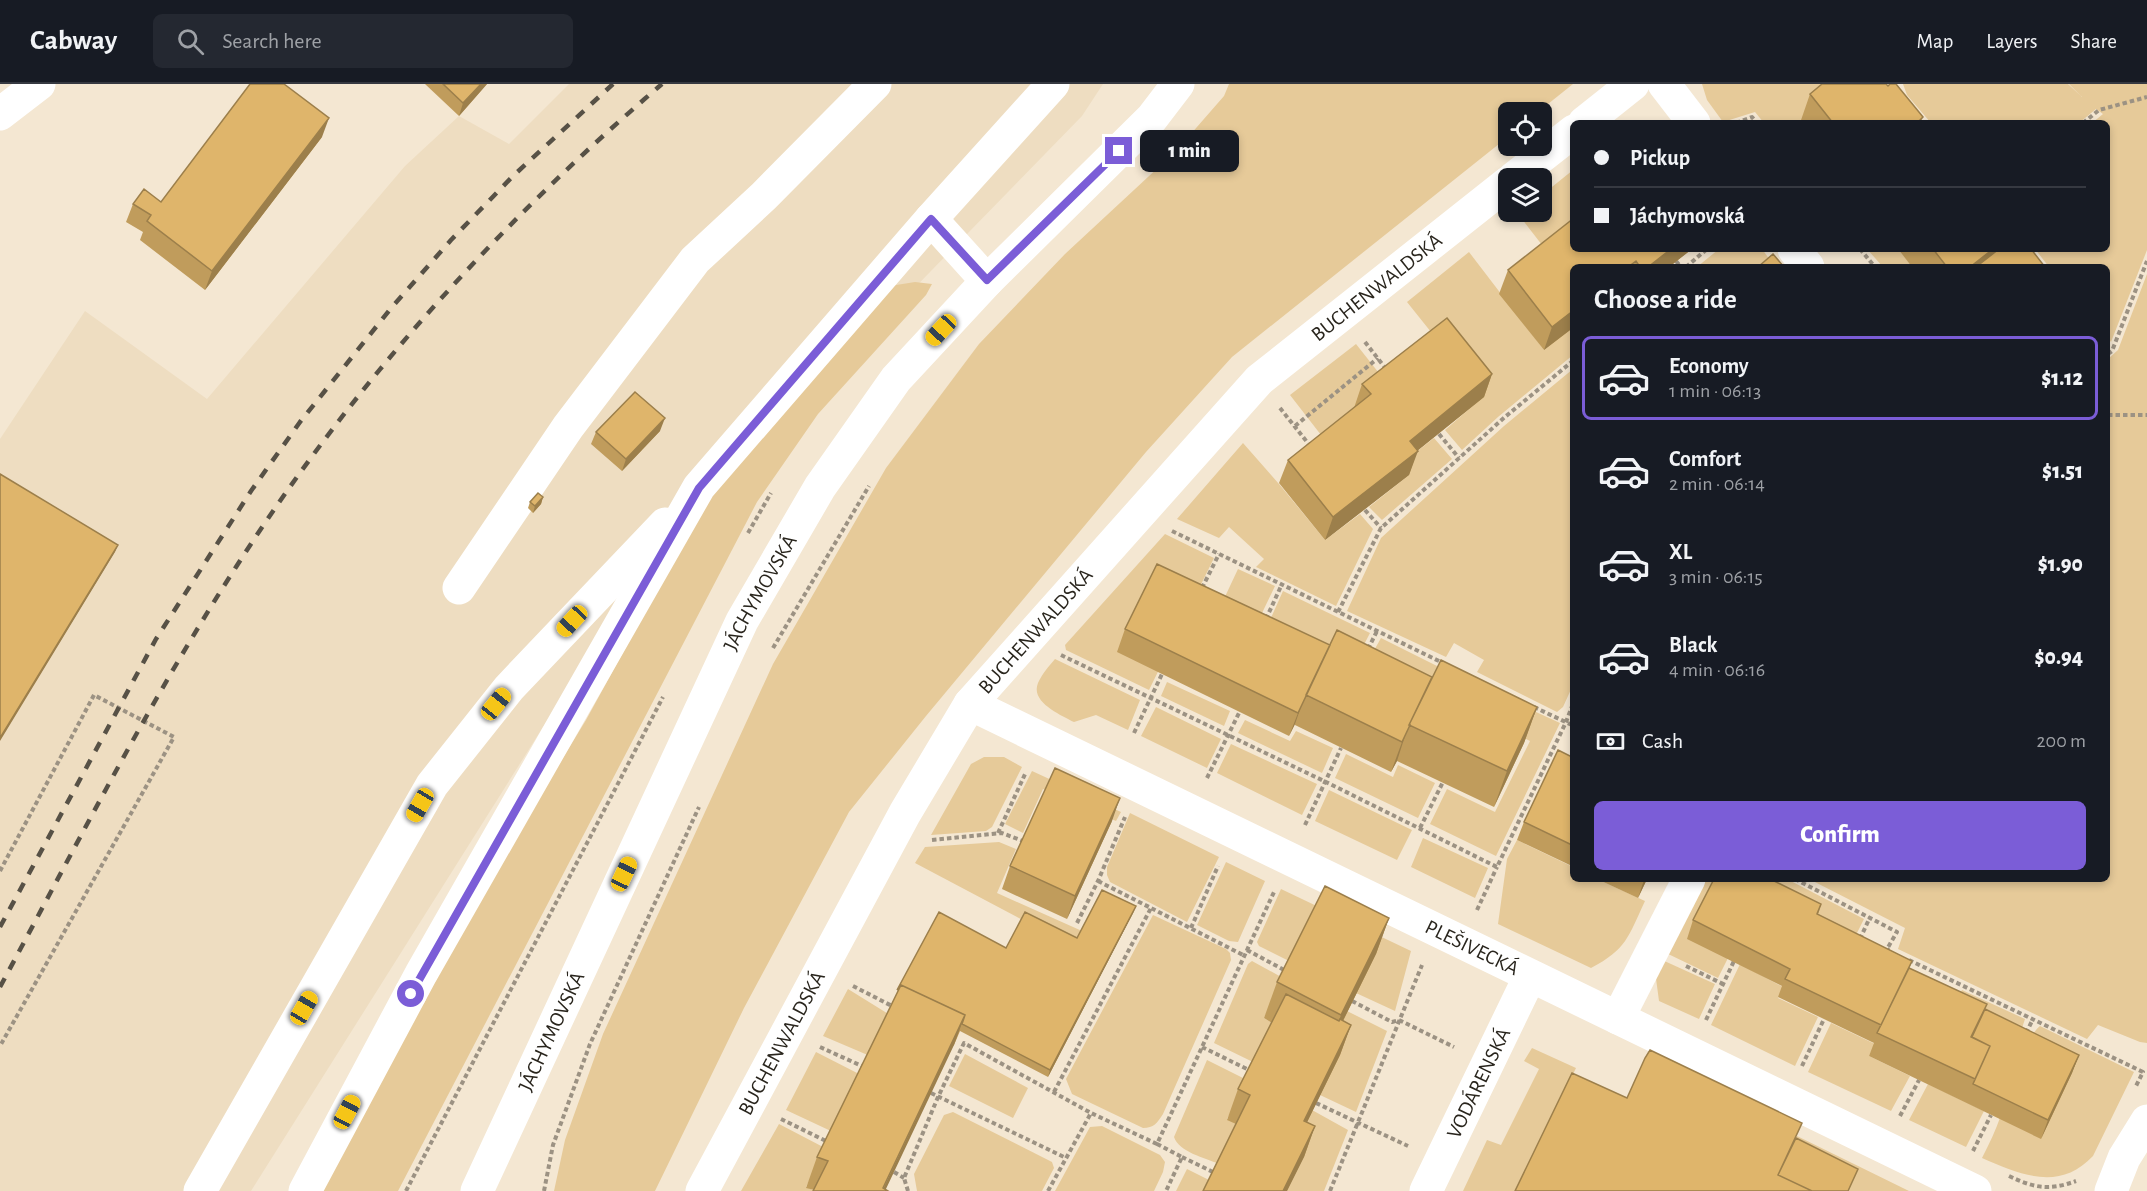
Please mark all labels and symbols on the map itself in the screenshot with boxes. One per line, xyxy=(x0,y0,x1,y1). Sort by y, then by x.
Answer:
callout: 1 min xyxy=(1140,130,1239,172)
route end xyxy=(1105,137,1132,164)
street label: BUCHENWALDSKÁ xyxy=(1307,227,1446,345)
car xyxy=(922,311,960,349)
street label: JÁCHYMOVSKÁ xyxy=(719,530,800,654)
street label: BUCHENWALDSKÁ xyxy=(974,563,1096,698)
car xyxy=(553,602,591,640)
car xyxy=(478,684,514,724)
car xyxy=(403,785,437,825)
car xyxy=(608,854,640,894)
street label: PLEŠIVECKÁ xyxy=(1422,916,1523,979)
street label: JÁCHYMOVSKÁ xyxy=(514,967,588,1095)
street label: BUCHENWALDSKÁ xyxy=(734,967,829,1119)
route start xyxy=(397,980,424,1007)
car xyxy=(287,988,321,1028)
street label: VODÁRENSKÁ xyxy=(1443,1024,1514,1142)
car xyxy=(331,1092,363,1132)

